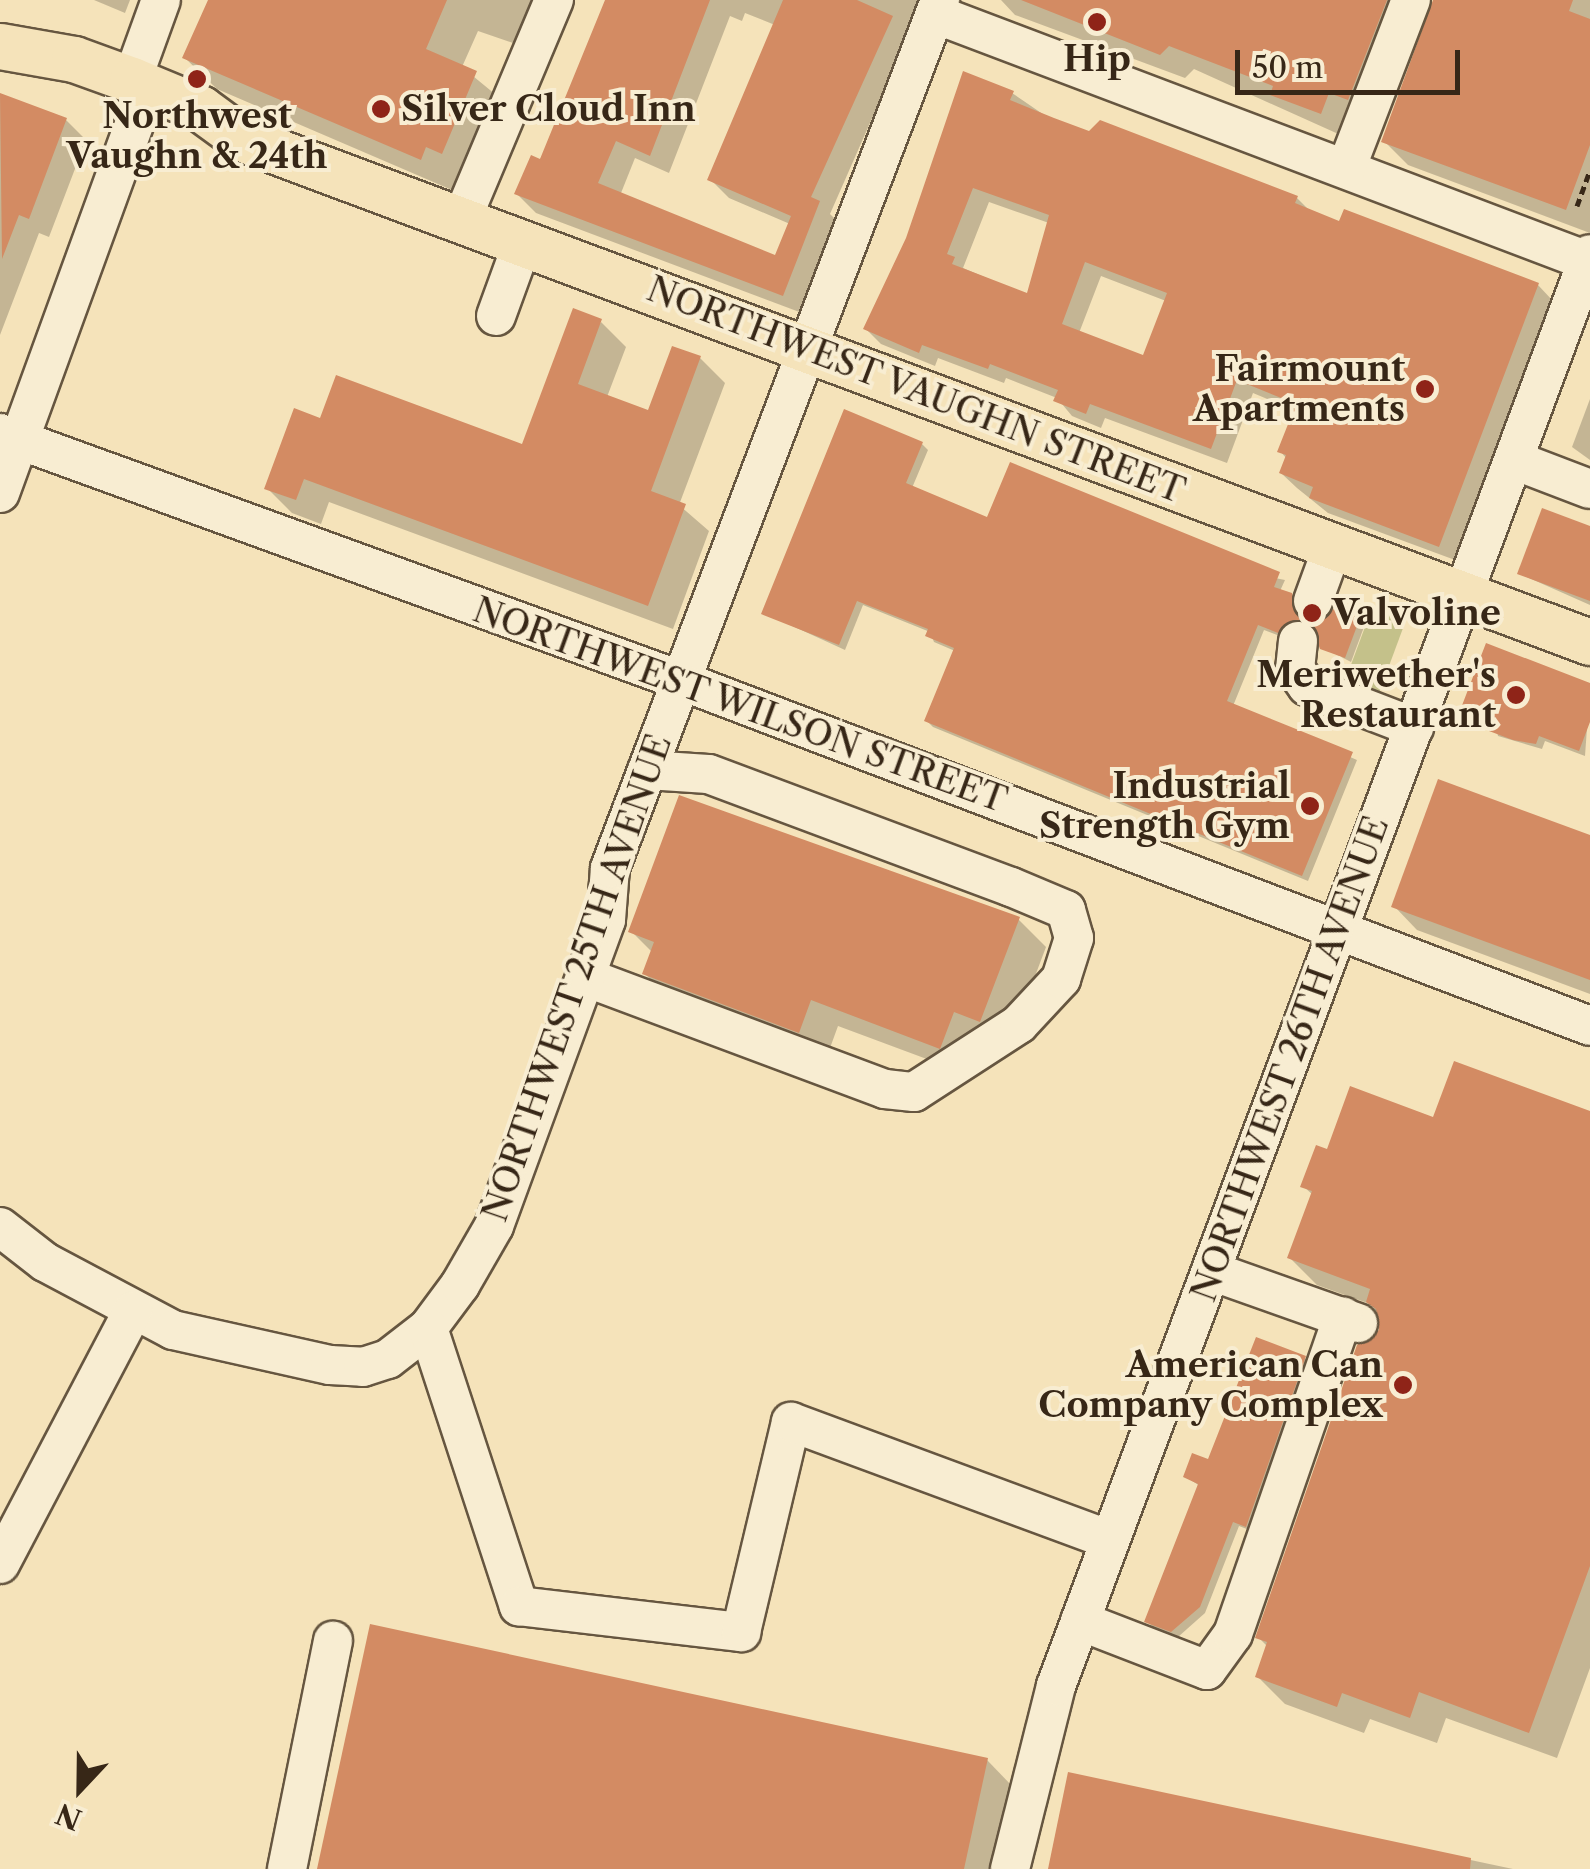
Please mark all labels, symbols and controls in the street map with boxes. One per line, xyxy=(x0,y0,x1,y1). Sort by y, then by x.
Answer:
marker: Hip xyxy=(1086,11,1108,33)
scale bar xyxy=(1240,30,1465,92)
place label: Hip xyxy=(1063,38,1131,80)
text: 50 m xyxy=(1252,49,1323,86)
marker: Northwest Vaughn & 24th xyxy=(186,68,208,90)
place label: Silver Cloud Inn xyxy=(401,88,696,130)
place label: Northwest Vaughn & 24th xyxy=(66,95,328,177)
marker: Silver Cloud Inn xyxy=(370,98,392,120)
street label: NORTHWEST VAUGHN STREET xyxy=(640,267,1192,513)
place label: Fairmount Apartments xyxy=(1193,348,1405,430)
marker: Fairmount Apartments xyxy=(1414,378,1436,400)
street label: NORTHWEST WILSON STREET xyxy=(466,588,1014,822)
place label: Valvoline xyxy=(1332,592,1501,634)
marker: Valvoline xyxy=(1301,602,1323,624)
place label: Meriwether's Restaurant xyxy=(1256,654,1496,736)
marker: Meriwether's Restaurant xyxy=(1505,684,1527,706)
street label: NORTHWEST 25TH AVENUE xyxy=(473,728,681,1228)
place label: Industrial Strength Gym xyxy=(1039,765,1290,847)
marker: Industrial Strength Gym xyxy=(1299,795,1321,817)
street label: NORTHWEST 26TH AVENUE xyxy=(1182,810,1398,1308)
place label: American Can Company Complex xyxy=(1037,1344,1383,1426)
marker: American Can Company Complex xyxy=(1392,1374,1414,1396)
north arrow xyxy=(30,1739,130,1839)
text: N xyxy=(51,1796,86,1837)

